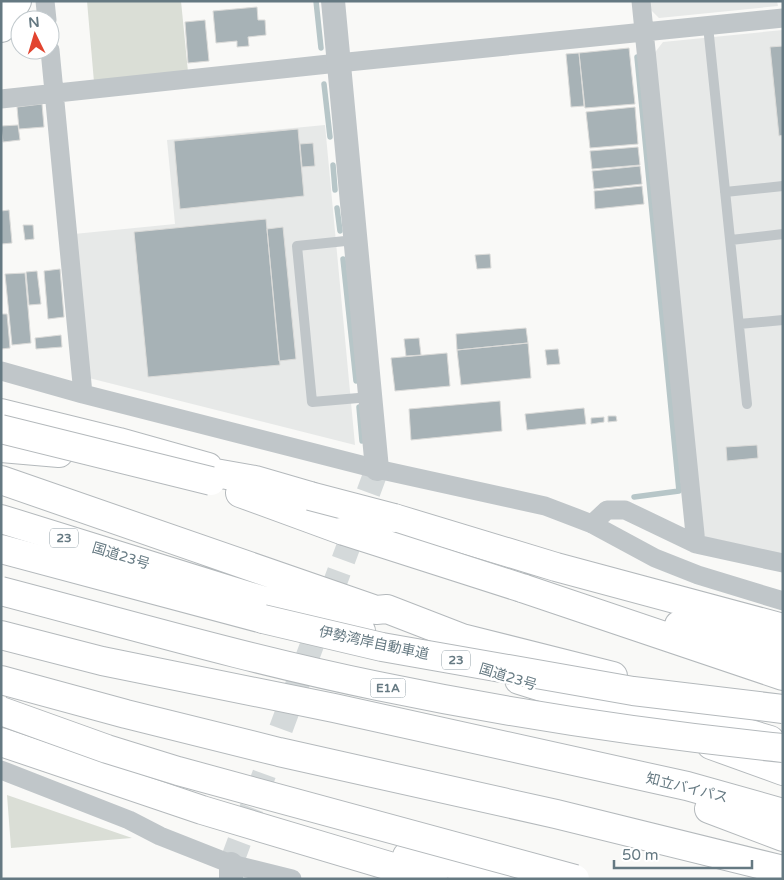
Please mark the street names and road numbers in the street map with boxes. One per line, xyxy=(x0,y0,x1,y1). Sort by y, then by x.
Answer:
road number: 23 xyxy=(50,528,78,548)
street label: 国道23号 xyxy=(90,539,152,573)
street label: 伊勢湾岸自動車道 xyxy=(317,623,431,663)
road number: 23 xyxy=(442,650,470,670)
street label: 国道23号 xyxy=(477,660,539,694)
road number: E1A xyxy=(370,678,406,698)
street label: 知立バイパス xyxy=(644,770,730,806)

